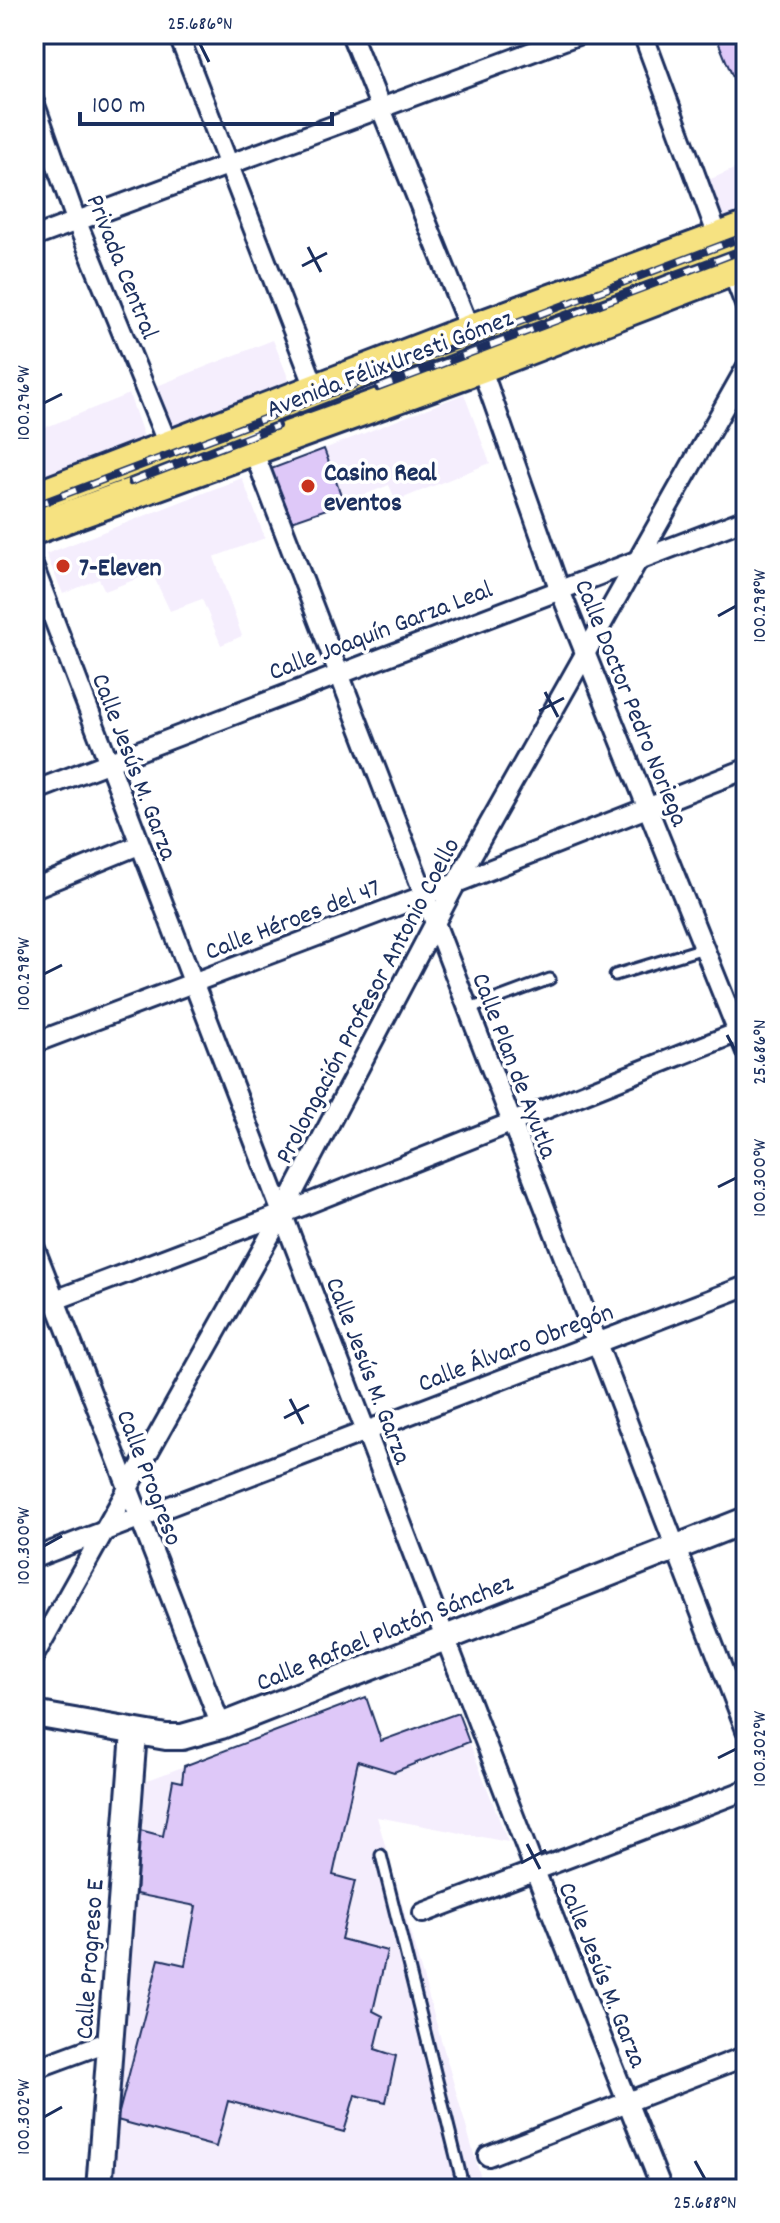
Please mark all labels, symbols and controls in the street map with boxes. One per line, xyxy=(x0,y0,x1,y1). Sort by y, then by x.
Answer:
text: 25.686°N xyxy=(167,11,233,39)
scale bar xyxy=(80,76,332,126)
text: 100 m xyxy=(92,90,145,124)
street label: Privada Central xyxy=(75,189,167,345)
street label: Avenida Félix Uresti Gómez xyxy=(261,301,519,429)
text: 100.296°W xyxy=(11,365,39,441)
place label: Casino Real eventos xyxy=(324,456,438,523)
marker: Casino Real eventos xyxy=(299,477,317,495)
place label: 7-Eleven xyxy=(79,551,162,588)
marker: 7-Eleven xyxy=(54,557,72,575)
text: 100.298°W xyxy=(747,569,775,643)
street label: Calle Joaquín Garza Leal xyxy=(264,573,499,692)
street label: Calle Doctor Pedro Noriega xyxy=(563,574,697,833)
street label: Calle Jesús M. Garza xyxy=(80,669,186,867)
street label: Prolongación Profesor Antonio Coello xyxy=(267,832,471,1171)
street label: Calle Héroes del 47 xyxy=(200,871,386,972)
text: 100.298°W xyxy=(11,937,39,1011)
street label: Calle Plan de Ayutla xyxy=(460,968,565,1165)
text: 25.686°N xyxy=(747,1019,775,1085)
text: 100.300°W xyxy=(747,1138,775,1217)
street label: Calle Jesús M. Garza xyxy=(314,1273,420,1471)
street label: Calle Álvaro Obregón xyxy=(413,1295,619,1404)
street label: Calle Progreso xyxy=(105,1405,191,1552)
text: 100.300°W xyxy=(11,1506,39,1585)
street label: Calle Rafael Platón Sánchez xyxy=(251,1566,519,1703)
text: 100.302°W xyxy=(747,1711,775,1787)
street label: Calle Jesús M. Garza xyxy=(547,1877,655,2074)
street label: Calle Progreso E xyxy=(67,1878,116,2041)
text: 100.302°W xyxy=(11,2079,39,2155)
text: 25.688°N xyxy=(673,2190,737,2218)

